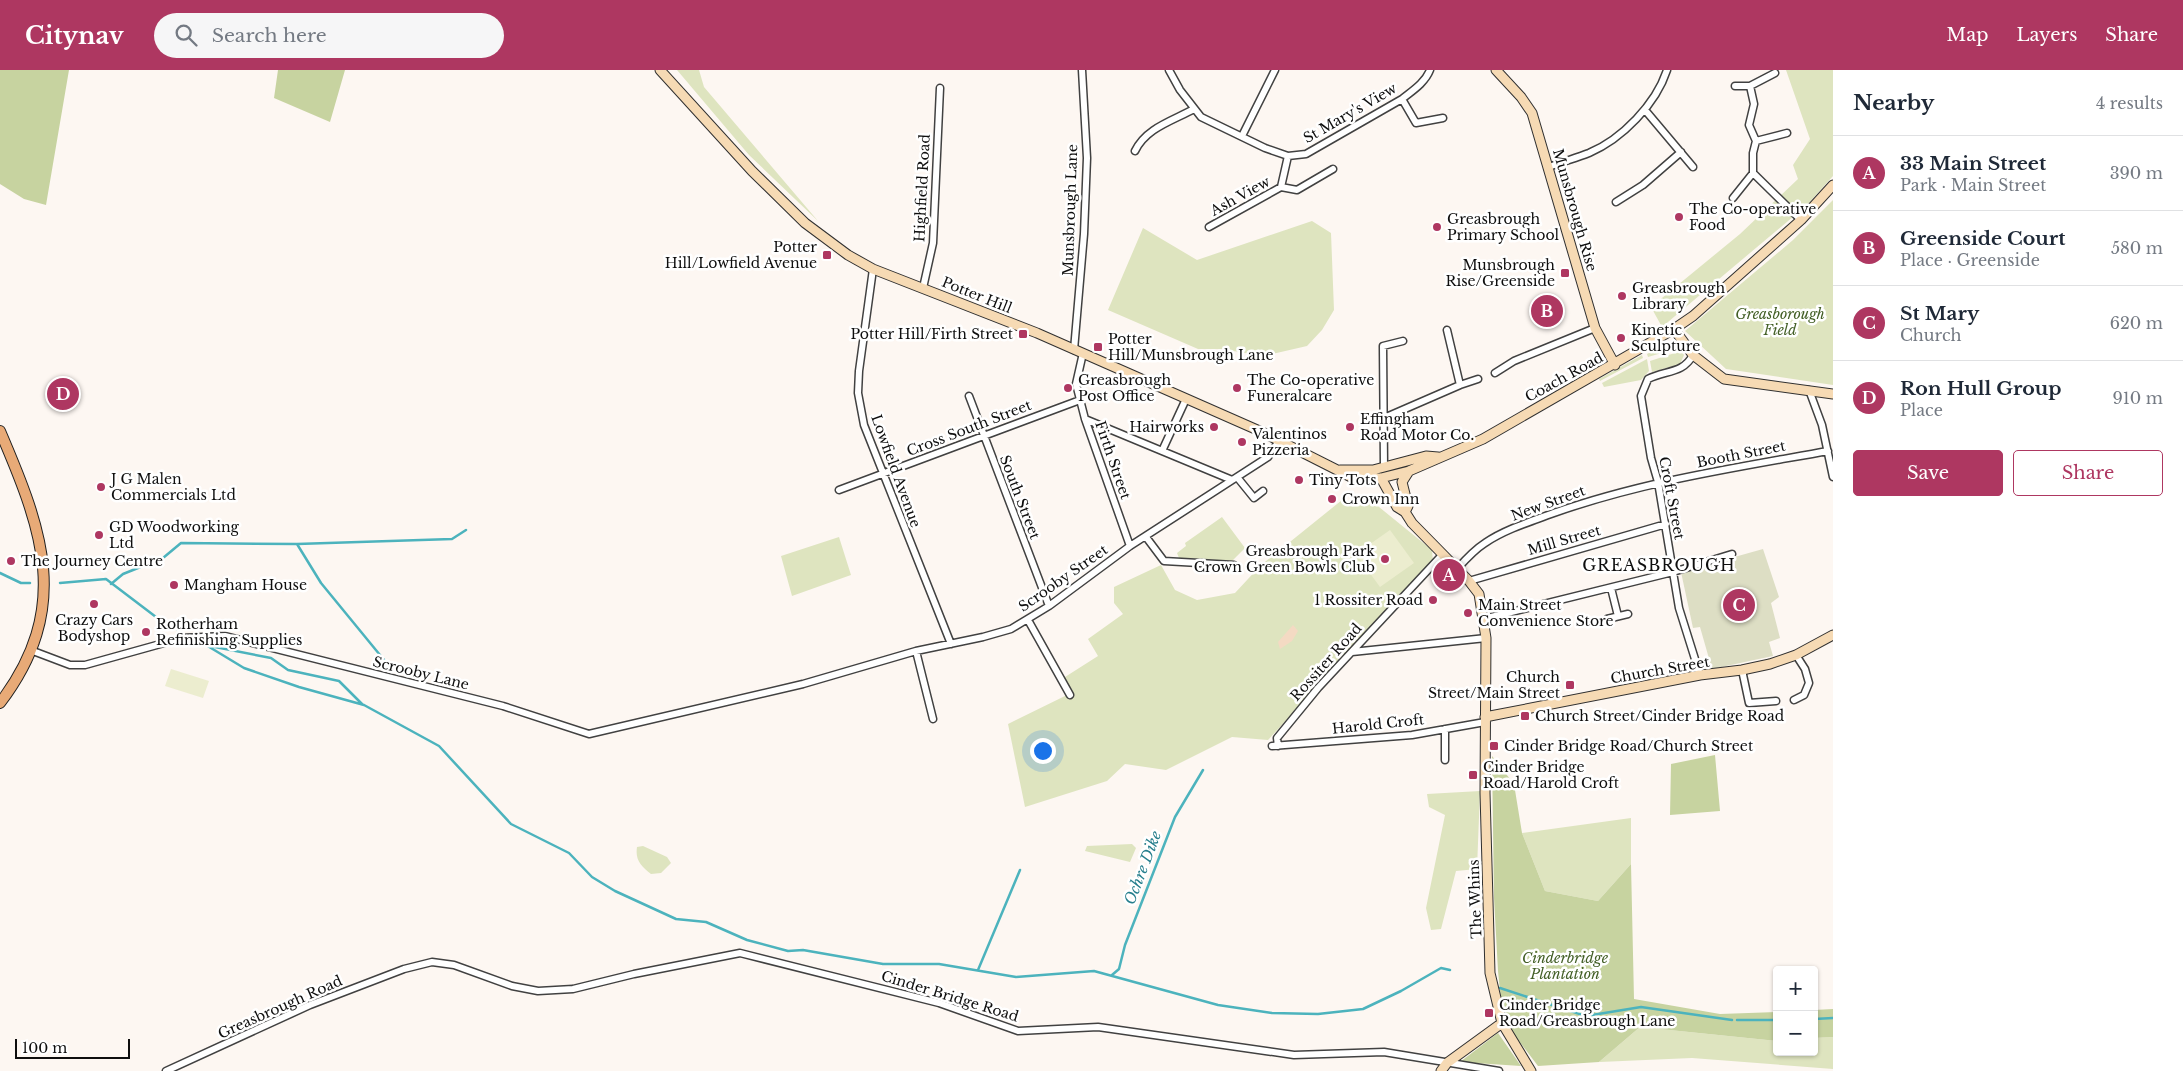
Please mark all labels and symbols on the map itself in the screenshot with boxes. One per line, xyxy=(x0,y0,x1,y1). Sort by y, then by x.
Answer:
street label: St Mary's View xyxy=(1300,79,1400,147)
street label: Highfield Road xyxy=(910,133,934,242)
street label: Munsbrough Lane xyxy=(1059,144,1081,276)
street label: Munsbrough Rise xyxy=(1549,147,1601,273)
street label: Ash View xyxy=(1206,172,1273,220)
place label: The Co-operative Food xyxy=(1689,200,1816,234)
place label: Greasbrough Primary School xyxy=(1447,210,1560,244)
marker: The Co-operative Food xyxy=(1673,211,1685,223)
marker: Greasbrough Primary School xyxy=(1431,221,1443,233)
place label: Potter Hill/Lowfield Avenue xyxy=(665,238,817,272)
marker: Potter Hill/Lowfield Avenue xyxy=(821,249,833,261)
place label: Munsbrough Rise/Greenside xyxy=(1445,256,1555,290)
marker: Munsbrough Rise/Greenside xyxy=(1559,267,1571,279)
street label: Potter Hill xyxy=(939,273,1015,317)
place label: Greasbrough Library xyxy=(1632,279,1725,313)
marker: Greasbrough Library xyxy=(1616,290,1628,302)
pin: B xyxy=(1531,292,1563,330)
park label: Greasborough Field xyxy=(1735,305,1825,339)
place label: Kinetic Sculpture xyxy=(1631,321,1700,355)
place label: Potter Hill/Firth Street xyxy=(851,325,1014,343)
marker: Potter Hill/Firth Street xyxy=(1017,328,1029,340)
place label: Potter Hill/Munsbrough Lane xyxy=(1108,330,1273,364)
marker: Kinetic Sculpture xyxy=(1615,332,1627,344)
marker: Potter Hill/Munsbrough Lane xyxy=(1092,341,1104,353)
street label: Coach Road xyxy=(1522,348,1607,406)
place label: Greasbrough Post Office xyxy=(1078,371,1171,405)
place label: The Co-operative Funeralcare xyxy=(1247,371,1374,405)
pin: D xyxy=(47,375,79,413)
marker: Greasbrough Post Office xyxy=(1062,382,1074,394)
marker: The Co-operative Funeralcare xyxy=(1231,382,1243,394)
street label: Cross South Street xyxy=(904,396,1035,460)
place label: Effingham Road Motor Co. xyxy=(1360,410,1474,444)
street label: Lowfield Avenue xyxy=(867,412,925,530)
street label: Firth Street xyxy=(1091,418,1135,502)
place label: Hairworks xyxy=(1129,418,1204,436)
marker: Hairworks xyxy=(1208,421,1220,433)
marker: Effingham Road Motor Co. xyxy=(1344,421,1356,433)
place label: Valentinos Pizzeria xyxy=(1251,425,1327,459)
marker: Valentinos Pizzeria xyxy=(1236,436,1248,448)
street label: Booth Street xyxy=(1695,436,1788,471)
street label: South Street xyxy=(996,452,1045,542)
street label: Croft Street xyxy=(1655,455,1689,542)
place label: J G Malen Commercials Ltd xyxy=(109,470,236,504)
place label: Tiny Tots xyxy=(1309,471,1377,489)
marker: Tiny Tots xyxy=(1293,474,1305,486)
marker: J G Malen Commercials Ltd xyxy=(95,481,107,493)
street label: New Street xyxy=(1508,481,1588,525)
place label: Crown Inn xyxy=(1342,490,1420,508)
marker: Crown Inn xyxy=(1326,493,1338,505)
place label: GD Woodworking Ltd xyxy=(109,518,240,552)
street label: Mill Street xyxy=(1525,521,1603,559)
marker: GD Woodworking Ltd xyxy=(93,529,105,541)
street label: Scrooby Street xyxy=(1015,540,1112,615)
place label: Greasbrough Park Crown Green Bowls Club xyxy=(1194,542,1375,576)
place label: The Journey Centre xyxy=(21,552,163,570)
marker: Greasbrough Park Crown Green Bowls Club xyxy=(1379,553,1391,565)
marker: The Journey Centre xyxy=(5,555,17,567)
district label: GREASBROUGH xyxy=(1582,555,1736,575)
pin: A xyxy=(1433,556,1465,594)
place label: Mangham House xyxy=(184,576,307,594)
marker: Mangham House xyxy=(168,579,180,591)
pin: C xyxy=(1723,586,1755,624)
place label: 1 Rossiter Road xyxy=(1314,591,1424,609)
marker: 1 Rossiter Road xyxy=(1427,594,1439,606)
place label: Main Street Convenience Store xyxy=(1478,596,1614,630)
marker: Crazy Cars Bodyshop xyxy=(88,598,100,610)
marker: Main Street Convenience Store xyxy=(1462,607,1474,619)
place label: Crazy Cars Bodyshop xyxy=(55,611,133,645)
place label: Rotherham Refinishing Supplies xyxy=(156,615,302,649)
street label: Rossiter Road xyxy=(1286,619,1366,705)
marker: Rotherham Refinishing Supplies xyxy=(140,626,152,638)
street label: Scrooby Lane xyxy=(371,652,471,694)
street label: Church Street xyxy=(1609,652,1712,688)
place label: Church Street/Main Street xyxy=(1428,668,1561,702)
marker: Church Street/Main Street xyxy=(1564,679,1576,691)
place label: Church Street/Cinder Bridge Road xyxy=(1535,707,1785,725)
street label: Harold Croft xyxy=(1331,710,1426,738)
marker: Church Street/Cinder Bridge Road xyxy=(1519,710,1531,722)
place label: Cinder Bridge Road/Church Street xyxy=(1504,737,1754,755)
your location xyxy=(1030,738,1056,764)
marker: Cinder Bridge Road/Church Street xyxy=(1488,740,1500,752)
place label: Cinder Bridge Road/Harold Croft xyxy=(1483,758,1620,792)
marker: Cinder Bridge Road/Harold Croft xyxy=(1467,769,1479,781)
water label: Ochre Dike xyxy=(1120,828,1165,907)
street label: The Whins xyxy=(1465,859,1485,939)
park label: Cinderbridge Plantation xyxy=(1522,949,1609,983)
street label: Cinder Bridge Road xyxy=(879,967,1021,1026)
street label: Greasbrough Road xyxy=(215,971,346,1043)
place label: Cinder Bridge Road/Greasbrough Lane xyxy=(1499,996,1675,1030)
marker: Cinder Bridge Road/Greasbrough Lane xyxy=(1483,1007,1495,1019)
scale bar xyxy=(15,1036,130,1059)

